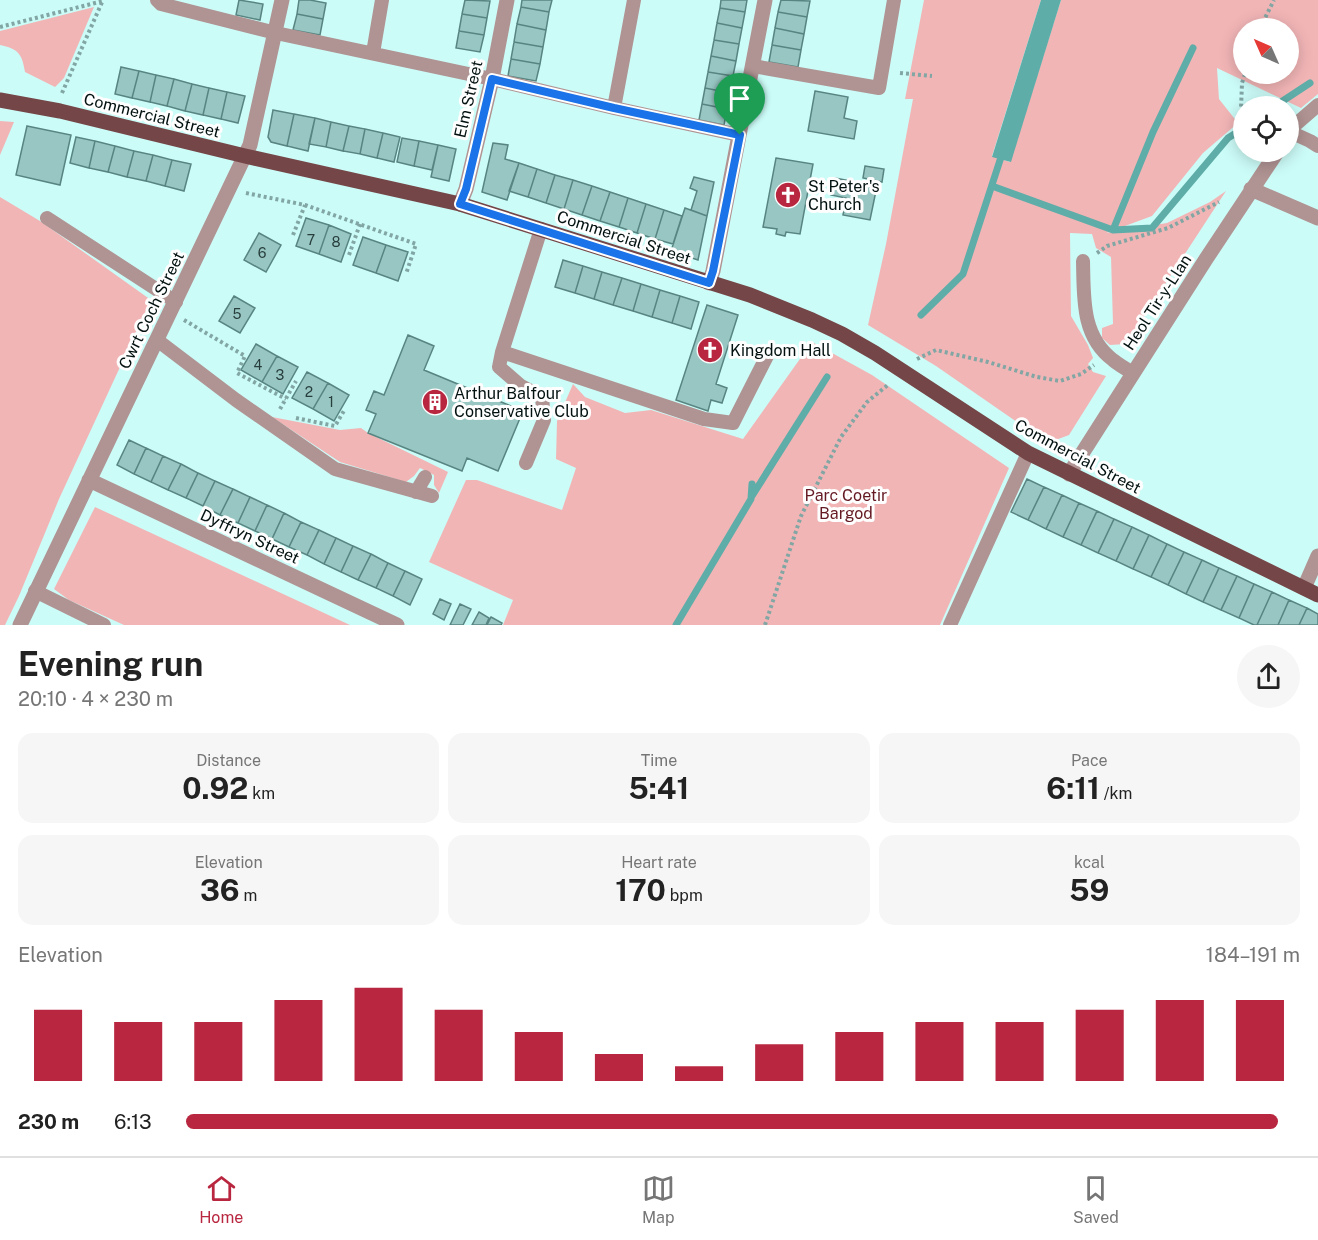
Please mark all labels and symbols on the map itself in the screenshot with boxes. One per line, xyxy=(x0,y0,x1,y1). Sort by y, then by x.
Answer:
north arrow xyxy=(1233,18,1299,84)
street label: Elm Street xyxy=(450,59,487,140)
pin xyxy=(714,73,765,135)
street label: Commercial Street xyxy=(82,89,222,142)
place label: St Peter's Church xyxy=(808,177,880,214)
church icon: St Peter's Church xyxy=(773,180,803,210)
street label: Commercial Street xyxy=(554,207,693,268)
house number: 7 xyxy=(307,232,315,248)
house number: 8 xyxy=(331,234,341,250)
house number: 6 xyxy=(258,245,267,261)
street label: Cwrt Coch Street xyxy=(115,248,188,372)
street label: Heol Tir-y-Llan xyxy=(1119,251,1195,354)
house number: 5 xyxy=(233,306,242,322)
church icon: Kingdom Hall xyxy=(695,335,725,365)
place label: Kingdom Hall xyxy=(730,341,831,360)
house number: 4 xyxy=(254,357,263,373)
house number: 3 xyxy=(276,367,285,383)
house number: 2 xyxy=(305,384,313,400)
place label: Arthur Balfour Conservative Club xyxy=(454,384,589,421)
building icon: Arthur Balfour Conservative Club xyxy=(420,387,450,417)
house number: 1 xyxy=(328,394,334,410)
street label: Commercial Street xyxy=(1012,415,1144,498)
park label: Parc Coetir Bargod xyxy=(805,486,887,523)
street label: Dyffryn Street xyxy=(197,505,302,568)

